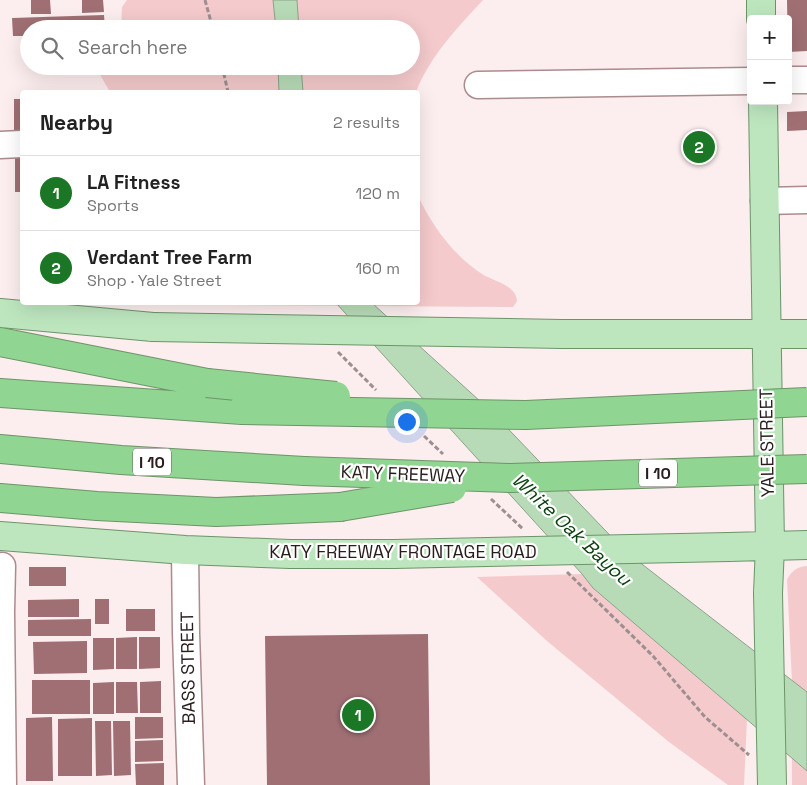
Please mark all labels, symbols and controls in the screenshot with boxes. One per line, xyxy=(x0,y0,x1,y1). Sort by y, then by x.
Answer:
map controls xyxy=(747,15,792,105)
button: + xyxy=(747,15,792,60)
search box xyxy=(20,20,420,75)
icon: search xyxy=(38,34,66,62)
text: Search here xyxy=(78,35,188,60)
button: − xyxy=(747,60,792,105)
text: Nearby xyxy=(40,109,113,136)
text: 2 results xyxy=(333,112,400,133)
pin: 2 xyxy=(683,128,715,166)
text: LA Fitness xyxy=(87,170,180,195)
text: 1 xyxy=(52,183,60,204)
text: 120 m xyxy=(356,183,400,204)
text: Sports xyxy=(87,195,139,216)
text: Verdant Tree Farm xyxy=(87,245,252,270)
text: 2 xyxy=(51,258,61,279)
text: 160 m xyxy=(355,258,400,279)
text: Shop · Yale Street xyxy=(87,270,222,291)
street label: YALE STREET xyxy=(754,388,779,498)
your location xyxy=(394,409,420,435)
road number: I 10 xyxy=(133,448,171,476)
road number: I 10 xyxy=(639,459,677,486)
street label: KATY FREEWAY xyxy=(340,460,466,487)
water label: White Oak Bayou xyxy=(507,468,638,592)
street label: KATY FREEWAY FRONTAGE ROAD xyxy=(269,540,537,563)
street label: BASS STREET xyxy=(175,611,200,725)
pin: 1 xyxy=(342,696,374,734)

